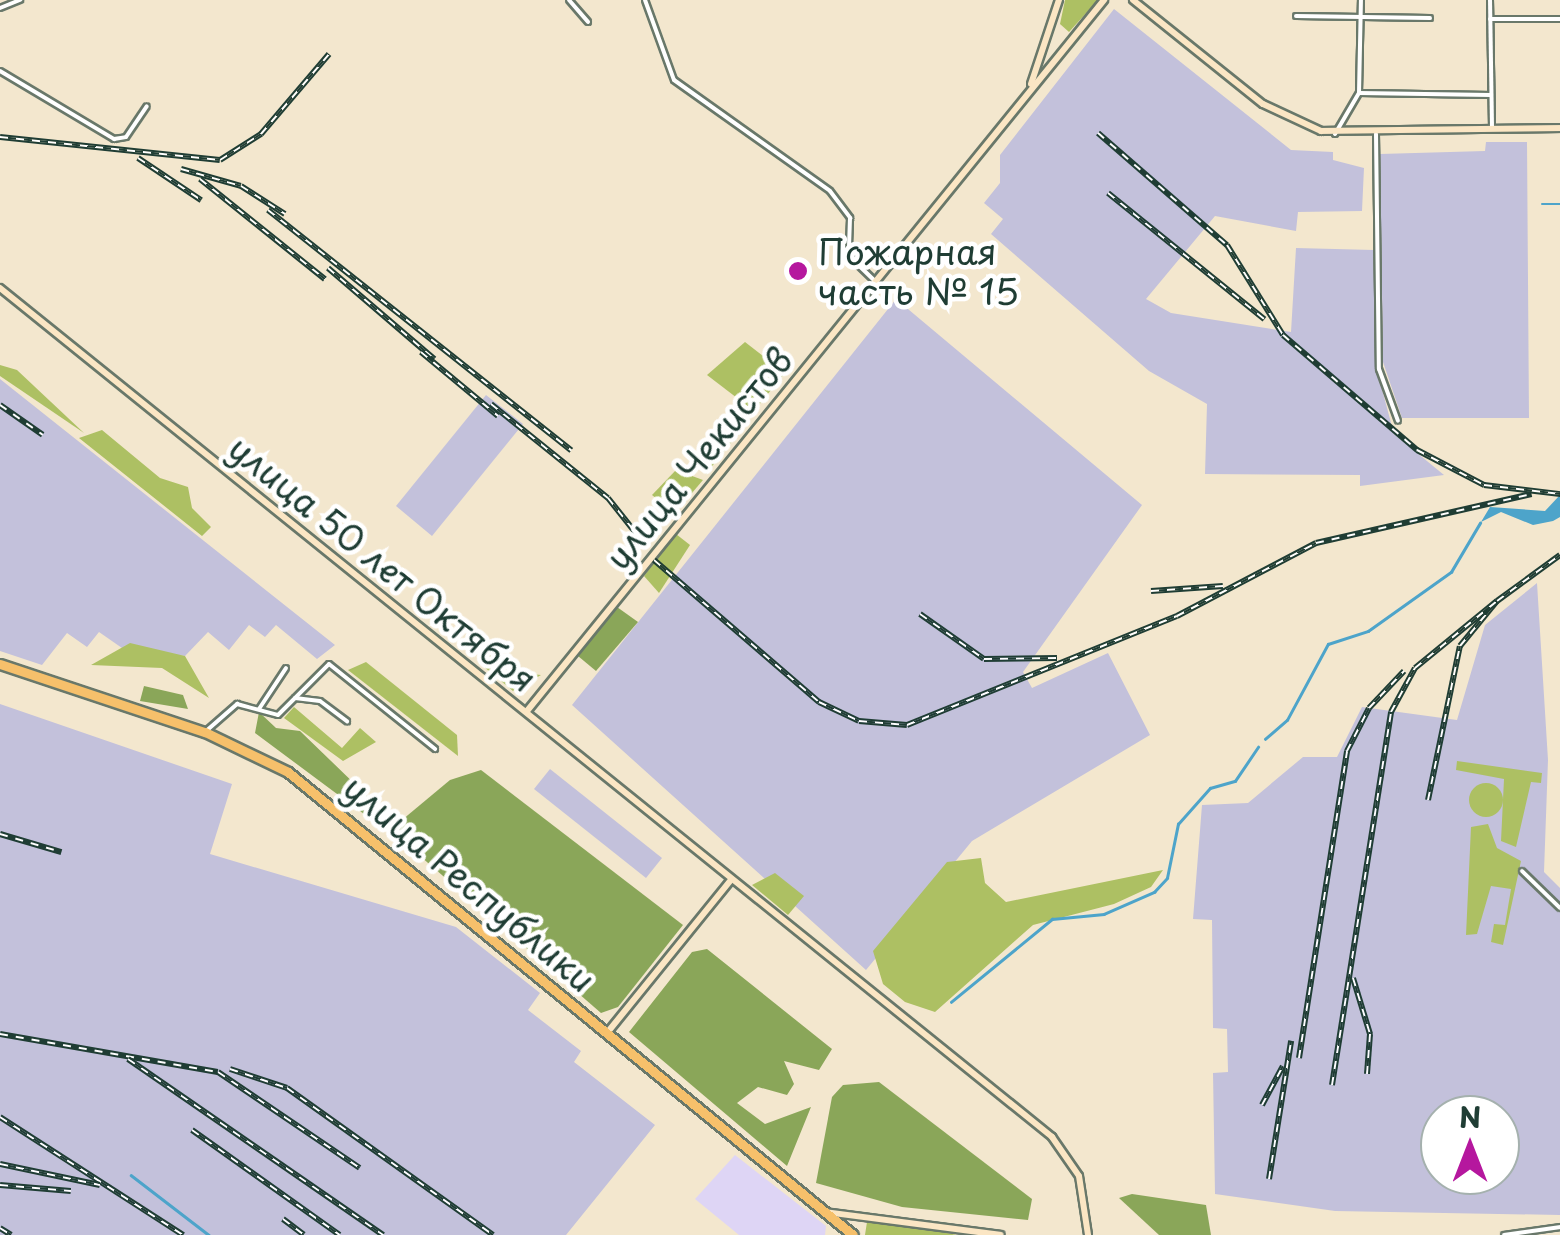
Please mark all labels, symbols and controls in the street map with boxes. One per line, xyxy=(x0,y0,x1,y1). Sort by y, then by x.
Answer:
place label: Пожарная часть № 15 xyxy=(818,230,1017,312)
marker: Пожарная часть № 15 xyxy=(787,260,809,282)
street label: улица Чекистов xyxy=(595,338,801,578)
street label: улица 50 лет Октября xyxy=(220,425,546,701)
street label: улица Республики xyxy=(335,765,605,1001)
north arrow xyxy=(1420,1095,1520,1195)
text: N xyxy=(1459,1095,1481,1138)

